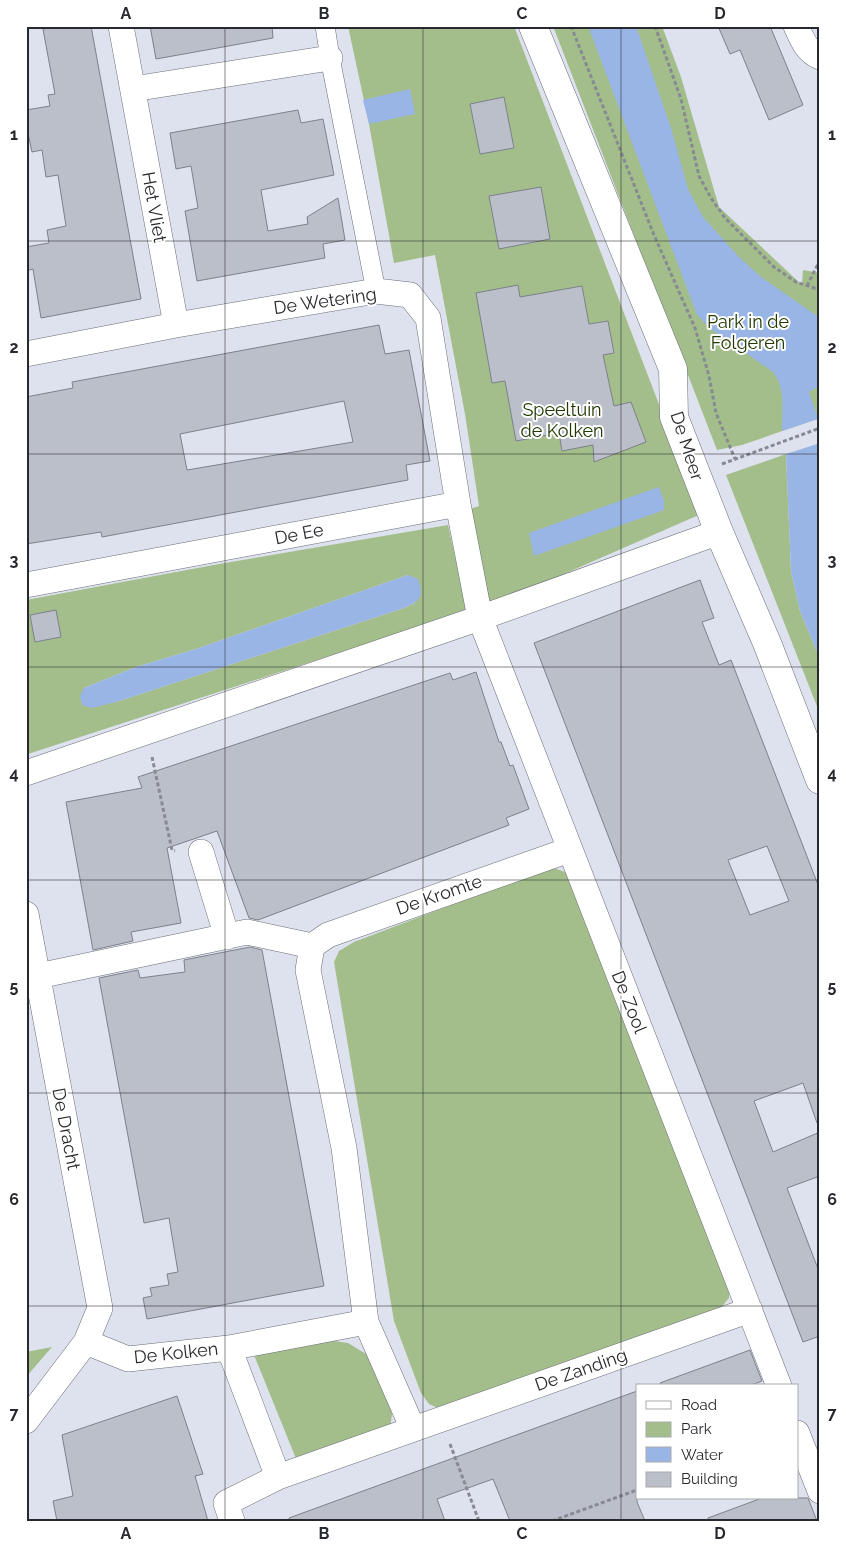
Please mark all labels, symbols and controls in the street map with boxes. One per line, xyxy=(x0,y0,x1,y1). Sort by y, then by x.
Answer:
text: A xyxy=(121,4,132,23)
text: B xyxy=(319,4,330,23)
text: C xyxy=(517,4,528,23)
text: D xyxy=(714,4,726,23)
text: 1 xyxy=(10,125,18,144)
text: 1 xyxy=(828,125,836,144)
street label: Het Vliet xyxy=(138,170,171,244)
street label: De Wetering xyxy=(272,283,378,318)
park label: Park in de Folgeren xyxy=(707,311,789,353)
text: 2 xyxy=(9,338,19,357)
text: 2 xyxy=(827,338,837,357)
park label: Speeltuin de Kolken xyxy=(520,399,604,441)
street label: De Meer xyxy=(667,409,709,484)
street label: De Ee xyxy=(273,518,326,549)
text: 3 xyxy=(10,551,19,570)
text: 3 xyxy=(828,551,837,570)
text: 4 xyxy=(9,764,19,783)
text: 4 xyxy=(827,764,837,783)
street label: De Kromte xyxy=(393,870,485,919)
street label: De Zool xyxy=(607,968,651,1036)
text: 5 xyxy=(10,977,19,996)
text: 5 xyxy=(828,977,837,996)
street label: De Dracht xyxy=(48,1086,85,1172)
text: 6 xyxy=(9,1190,19,1209)
text: 6 xyxy=(827,1190,837,1209)
street label: De Kolken xyxy=(133,1338,219,1367)
street label: De Zanding xyxy=(532,1344,630,1395)
legend xyxy=(636,1384,798,1500)
text: Road xyxy=(681,1396,717,1414)
text: 7 xyxy=(10,1404,19,1423)
text: 7 xyxy=(828,1404,837,1423)
text: Park xyxy=(681,1420,712,1438)
text: Water xyxy=(681,1446,724,1464)
text: Building xyxy=(681,1470,738,1488)
text: A xyxy=(121,1524,132,1543)
text: B xyxy=(319,1524,330,1543)
text: C xyxy=(517,1524,528,1543)
text: D xyxy=(714,1524,726,1543)

